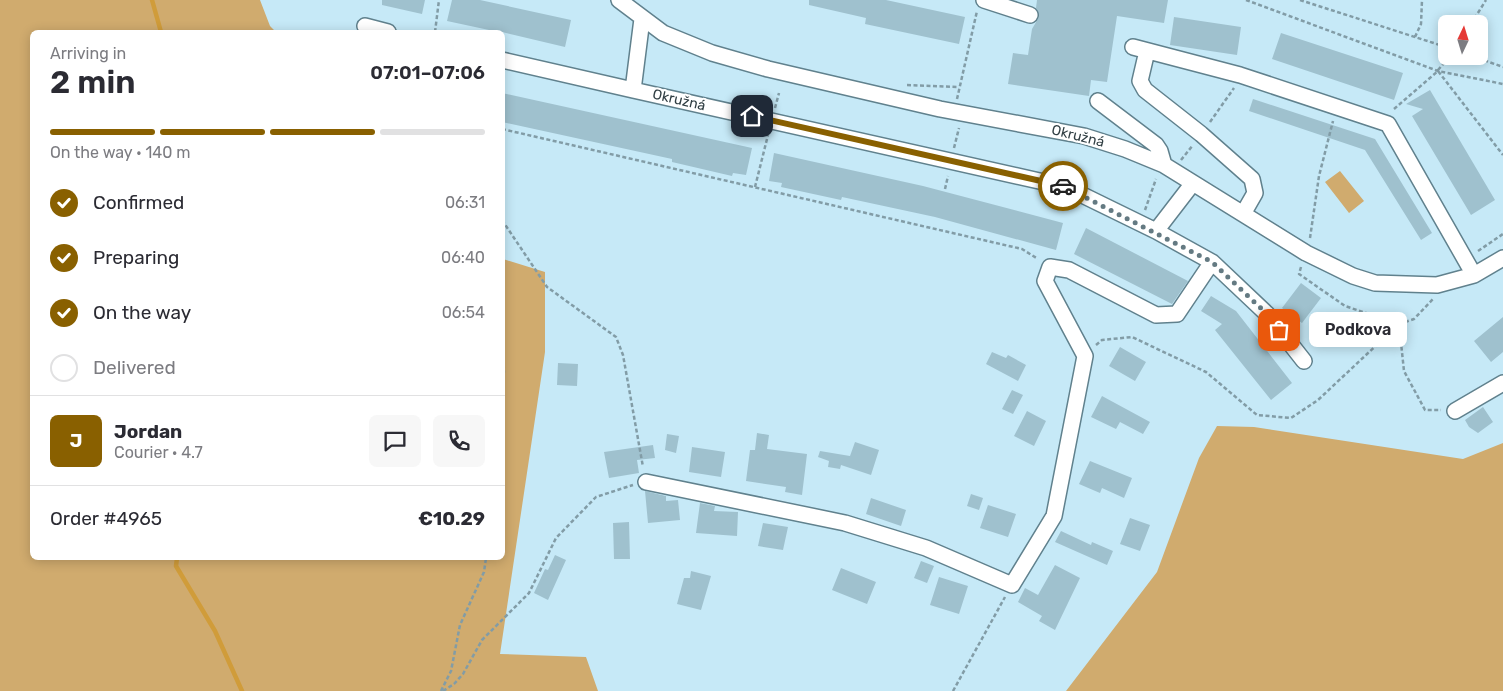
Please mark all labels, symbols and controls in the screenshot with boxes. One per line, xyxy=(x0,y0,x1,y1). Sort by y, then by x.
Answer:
north arrow xyxy=(1438,15,1488,65)
map controls xyxy=(1438,15,1488,65)
text: Arriving in xyxy=(50,44,126,63)
text: 07:01–07:06 xyxy=(370,61,485,84)
text: 2 min xyxy=(50,63,135,101)
street label: Okružná xyxy=(651,86,707,114)
pin xyxy=(731,95,773,137)
icon: home xyxy=(738,102,766,130)
street label: Okružná xyxy=(1050,121,1106,151)
text: On the way · 140 m xyxy=(50,143,190,162)
courier xyxy=(1038,161,1088,211)
icon: car xyxy=(1049,172,1077,200)
icon: check xyxy=(50,189,78,217)
text: Confirmed xyxy=(93,191,184,214)
text: 06:31 xyxy=(445,193,485,212)
icon: check xyxy=(50,244,78,272)
text: Preparing xyxy=(93,246,179,269)
text: 06:40 xyxy=(441,248,485,267)
icon: check xyxy=(50,299,78,327)
text: On the way xyxy=(93,301,191,324)
text: 06:54 xyxy=(442,303,485,322)
pin xyxy=(1258,309,1300,351)
callout: Podkova xyxy=(1309,312,1406,348)
icon: bag xyxy=(1265,316,1293,344)
text: Podkova xyxy=(1325,320,1391,339)
text: Delivered xyxy=(93,356,176,379)
button: chat xyxy=(369,415,421,467)
button: phone xyxy=(433,415,485,467)
text: Jordan xyxy=(114,420,182,443)
text: J xyxy=(70,429,82,452)
text: Courier · 4.7 xyxy=(114,443,203,462)
text: Order #4965 xyxy=(50,507,162,530)
text: €10.29 xyxy=(418,507,485,530)

